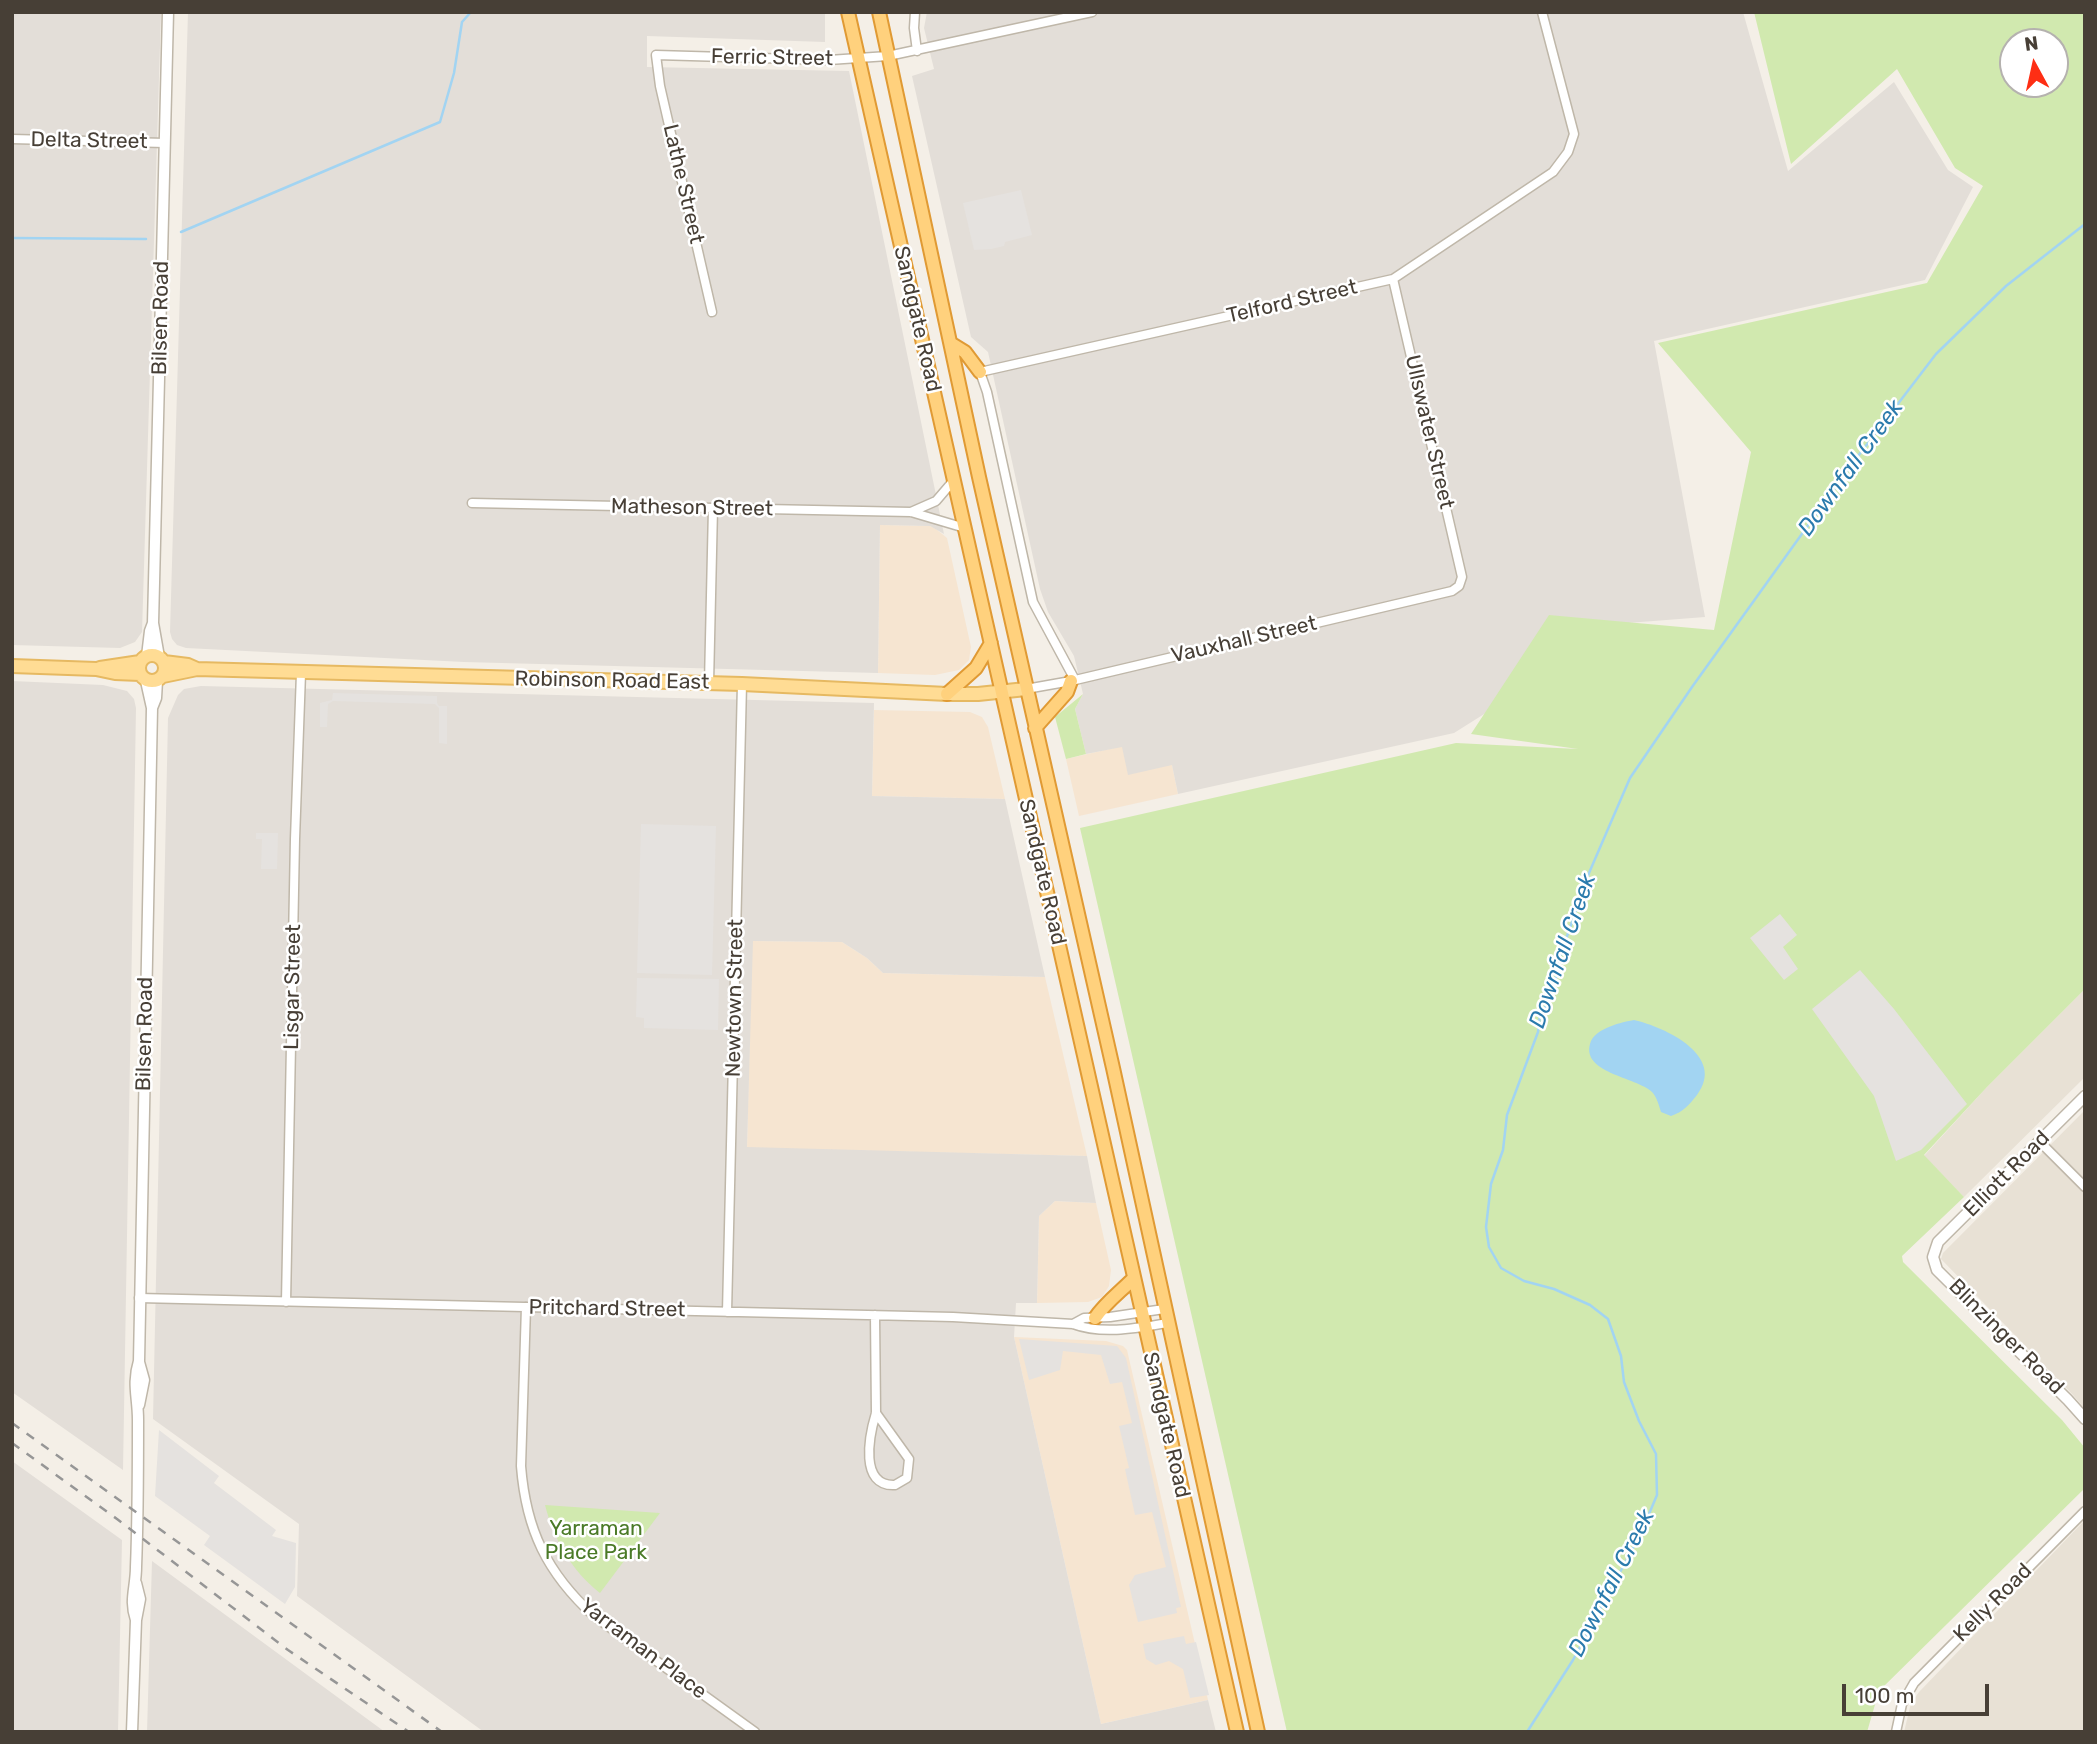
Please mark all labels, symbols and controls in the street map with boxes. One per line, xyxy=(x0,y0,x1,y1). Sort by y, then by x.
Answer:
north arrow xyxy=(1999,28,2069,98)
text: N xyxy=(2023,31,2040,56)
street label: Ferric Street xyxy=(711,44,833,72)
street label: Lathe Street xyxy=(657,122,709,246)
street label: Delta Street xyxy=(30,127,148,155)
street label: Sandgate Road xyxy=(888,244,946,394)
street label: Bilsen Road xyxy=(147,261,175,375)
street label: Telford Street xyxy=(1224,275,1360,329)
street label: Ullswater Street xyxy=(1399,353,1459,511)
water label: Downfall Creek xyxy=(1792,395,1910,541)
street label: Matheson Street xyxy=(611,494,773,522)
street label: Vauxhall Street xyxy=(1169,611,1319,669)
street label: Robinson Road East xyxy=(514,667,710,695)
street label: Sandgate Road xyxy=(1013,797,1071,947)
water label: Downfall Creek xyxy=(1524,870,1602,1032)
street label: Newtown Street xyxy=(721,919,749,1077)
street label: Lisgar Street xyxy=(279,924,307,1050)
street label: Bilsen Road xyxy=(131,977,159,1091)
street label: Elliott Road xyxy=(1959,1126,2055,1222)
street label: Blinzinger Road xyxy=(1943,1274,2069,1400)
street label: Pritchard Street xyxy=(528,1295,686,1323)
street label: Sandgate Road xyxy=(1137,1350,1195,1500)
water label: Downfall Creek xyxy=(1563,1505,1661,1661)
park label: Yarraman Place Park xyxy=(545,1516,647,1566)
street label: Kelly Road xyxy=(1949,1559,2037,1647)
street label: Yarraman Place xyxy=(575,1593,711,1705)
scale bar xyxy=(1845,1670,1992,1714)
text: 100 m xyxy=(1855,1683,1914,1708)

